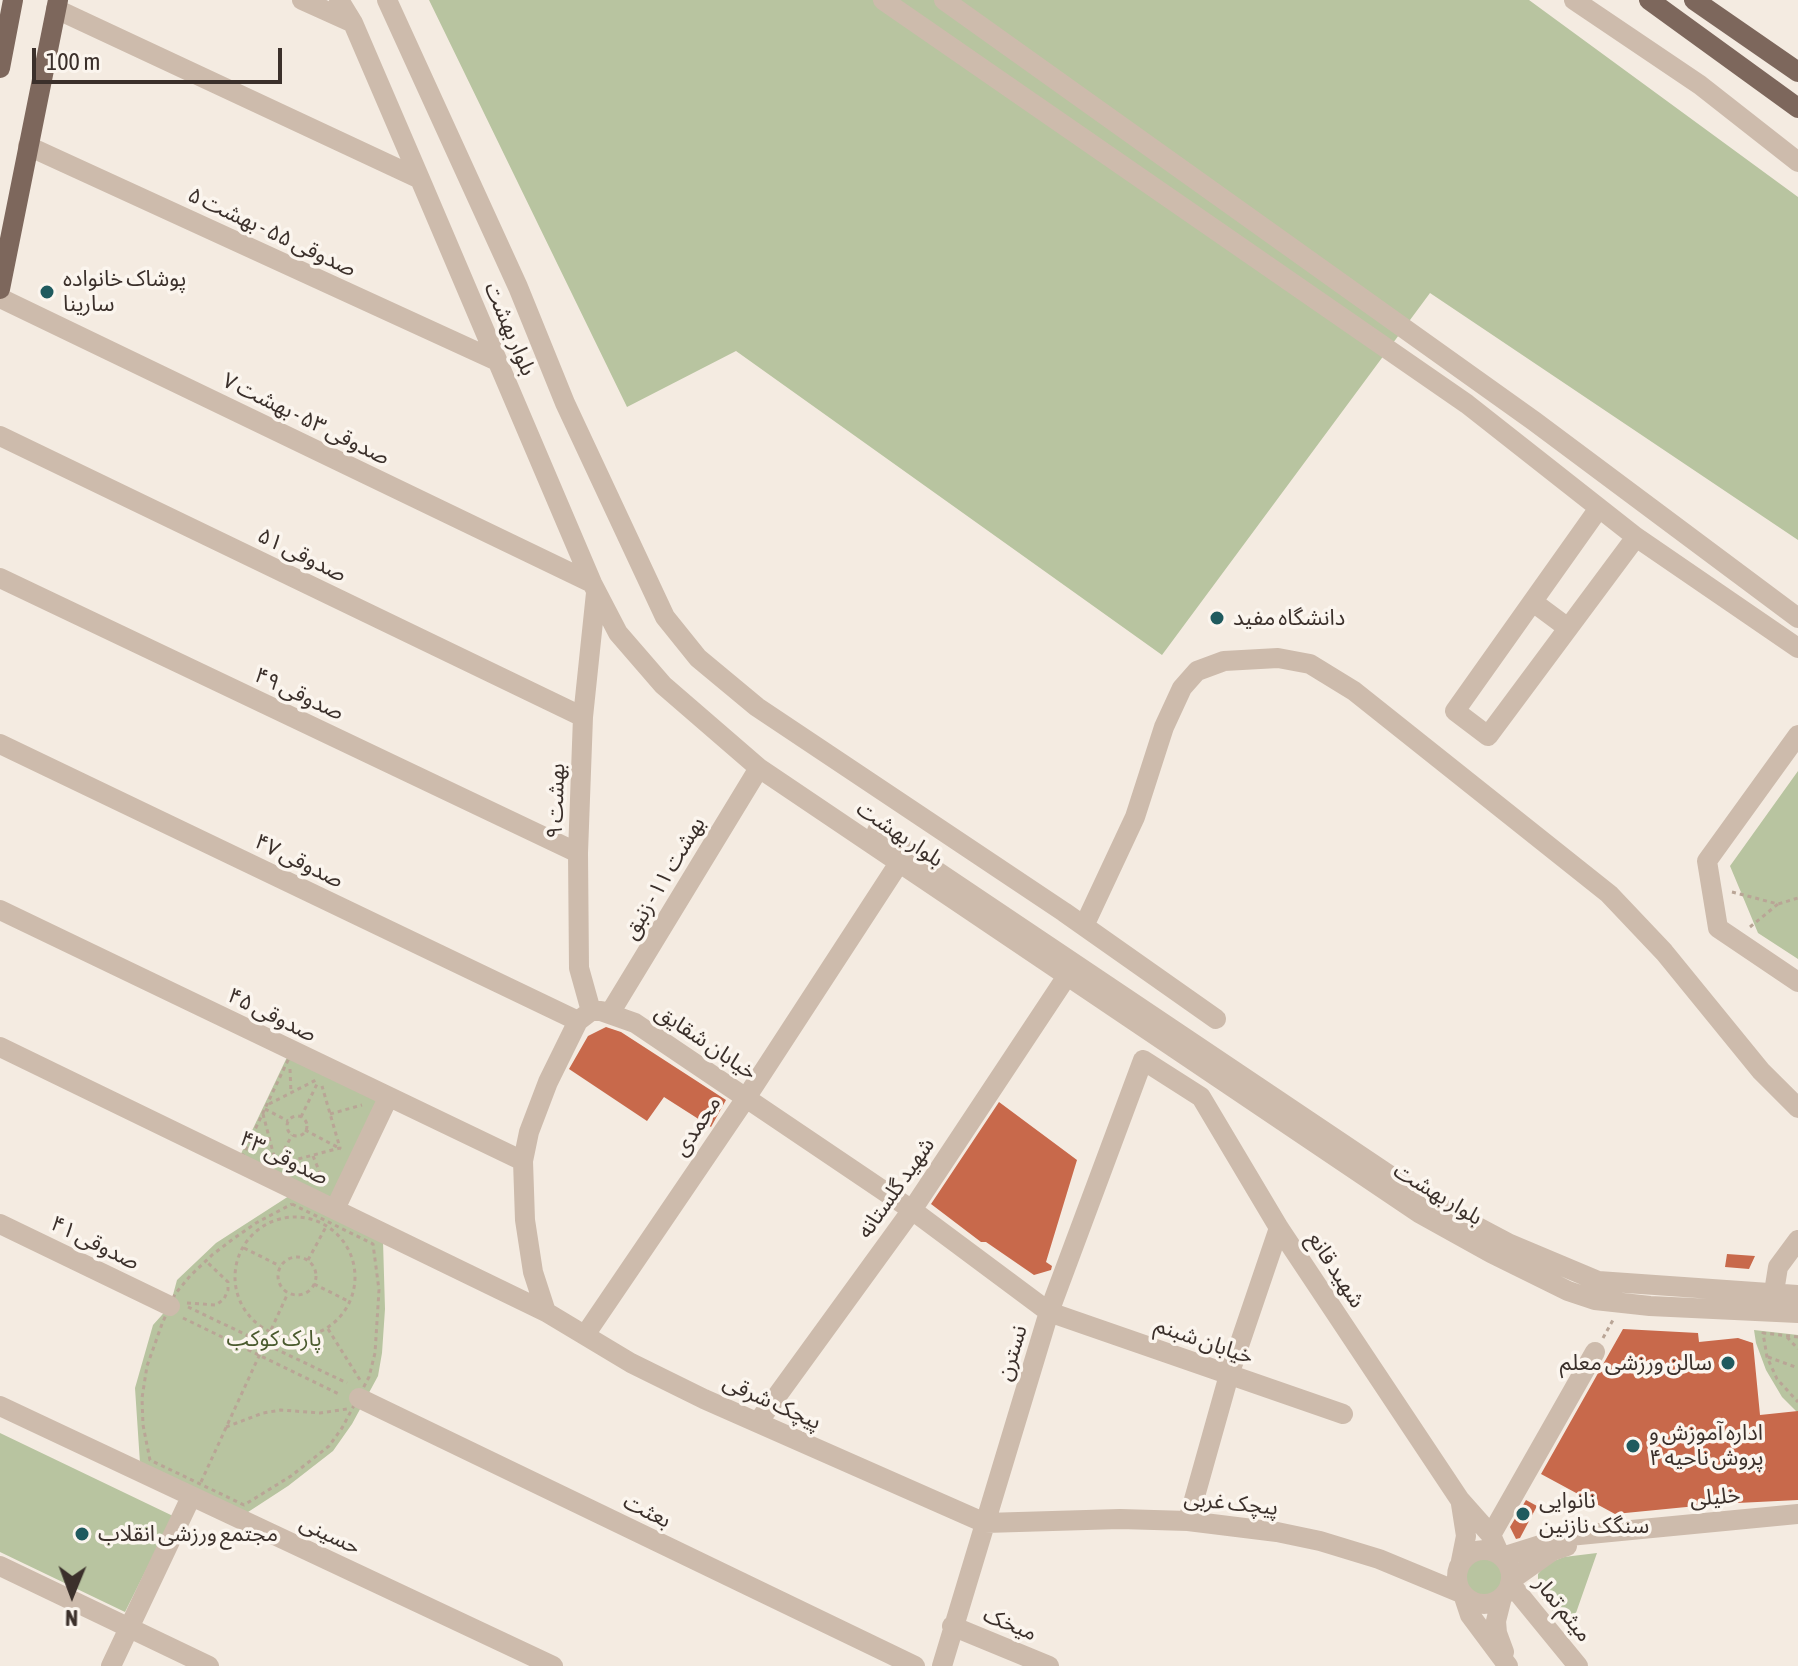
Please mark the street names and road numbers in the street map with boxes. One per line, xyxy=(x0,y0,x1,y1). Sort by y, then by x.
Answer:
street label: صدوقی ۵۵ - بهشت ۵ xyxy=(184,181,360,283)
street label: بلوار بهشت xyxy=(478,278,542,380)
street label: صدوقی ۵۳ - بهشت ۷ xyxy=(218,367,394,471)
street label: صدوقی ۵۱ xyxy=(253,522,351,588)
street label: صدوقی ۴۹ xyxy=(250,662,348,726)
street label: بهشت ۹ xyxy=(541,763,571,839)
street label: بلوار بهشت xyxy=(852,795,948,873)
street label: بهشت ۱۱ - زنبق xyxy=(617,812,711,944)
street label: صدوقی ۴۷ xyxy=(250,828,348,894)
street label: صدوقی ۴۵ xyxy=(223,982,321,1048)
street label: خیابان شقایق xyxy=(650,998,762,1086)
street label: محمدی xyxy=(667,1091,727,1161)
street label: صدوقی ۴۳ xyxy=(235,1125,333,1191)
street label: شهید گلستانه xyxy=(852,1133,940,1243)
street label: بلوار بهشت xyxy=(1389,1157,1487,1231)
street label: صدوقی ۴۱ xyxy=(46,1210,144,1276)
street label: شهید قانع xyxy=(1302,1227,1370,1313)
street label: خیابان شبنم xyxy=(1151,1312,1257,1370)
street label: نسترن xyxy=(991,1322,1033,1384)
street label: پیچک شرقی xyxy=(719,1369,825,1435)
street label: خلیلی xyxy=(1689,1482,1741,1512)
street label: پیچک غربی xyxy=(1183,1485,1279,1521)
street label: بعثت xyxy=(619,1488,675,1534)
street label: حسینی xyxy=(296,1510,364,1560)
street label: میثم تمار xyxy=(1528,1571,1598,1647)
street label: میخک xyxy=(979,1601,1041,1647)

